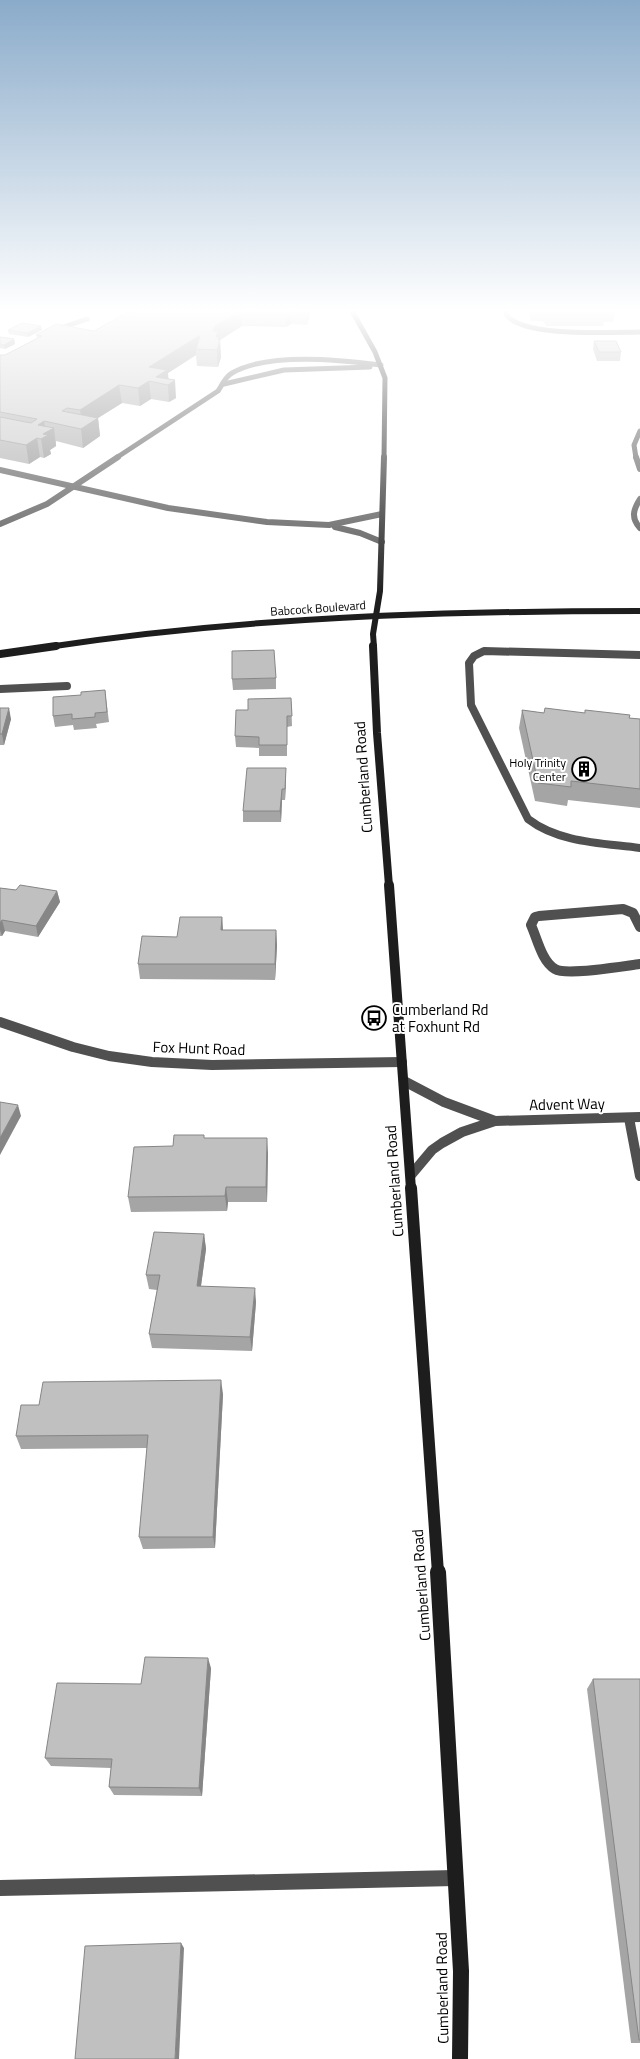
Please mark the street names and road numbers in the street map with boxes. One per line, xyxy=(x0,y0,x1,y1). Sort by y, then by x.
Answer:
street label: Babcock Boulevard xyxy=(270,595,366,621)
street label: Cumberland Road xyxy=(348,720,378,834)
street label: Fox Hunt Road xyxy=(152,1035,246,1061)
street label: Advent Way xyxy=(529,1092,605,1116)
street label: Cumberland Road xyxy=(379,1124,409,1238)
street label: Cumberland Road xyxy=(406,1528,436,1642)
street label: Cumberland Road xyxy=(430,1932,454,2044)

